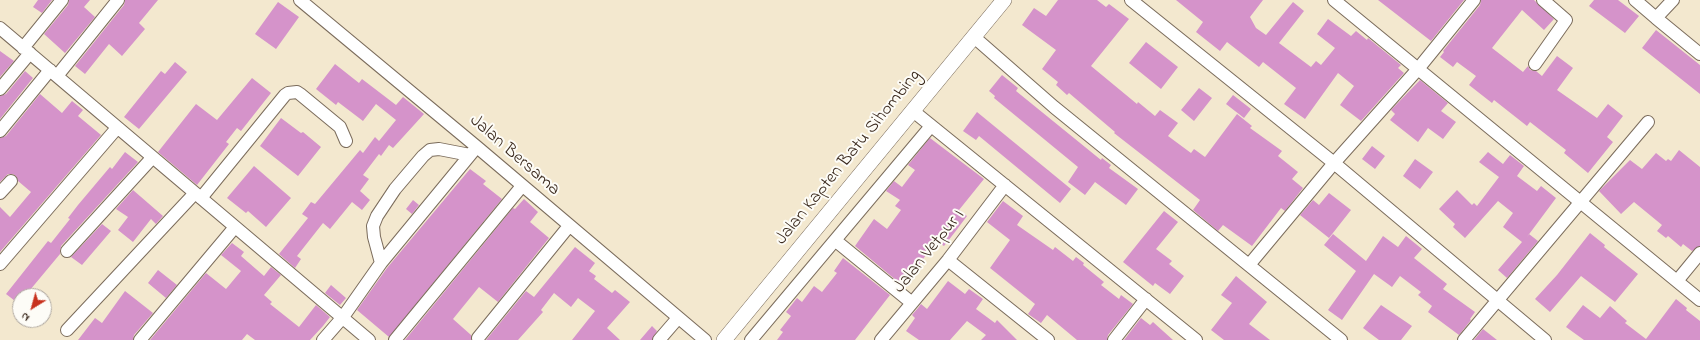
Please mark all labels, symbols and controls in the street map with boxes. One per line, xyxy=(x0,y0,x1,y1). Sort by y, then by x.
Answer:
street label: Jalan Kapten Batu Sihombing xyxy=(772,66,926,250)
street label: Jalan Bersama xyxy=(464,111,564,201)
street label: Jalan Vetpur I xyxy=(890,206,970,298)
north arrow xyxy=(12,288,52,328)
text: N xyxy=(18,308,33,325)

